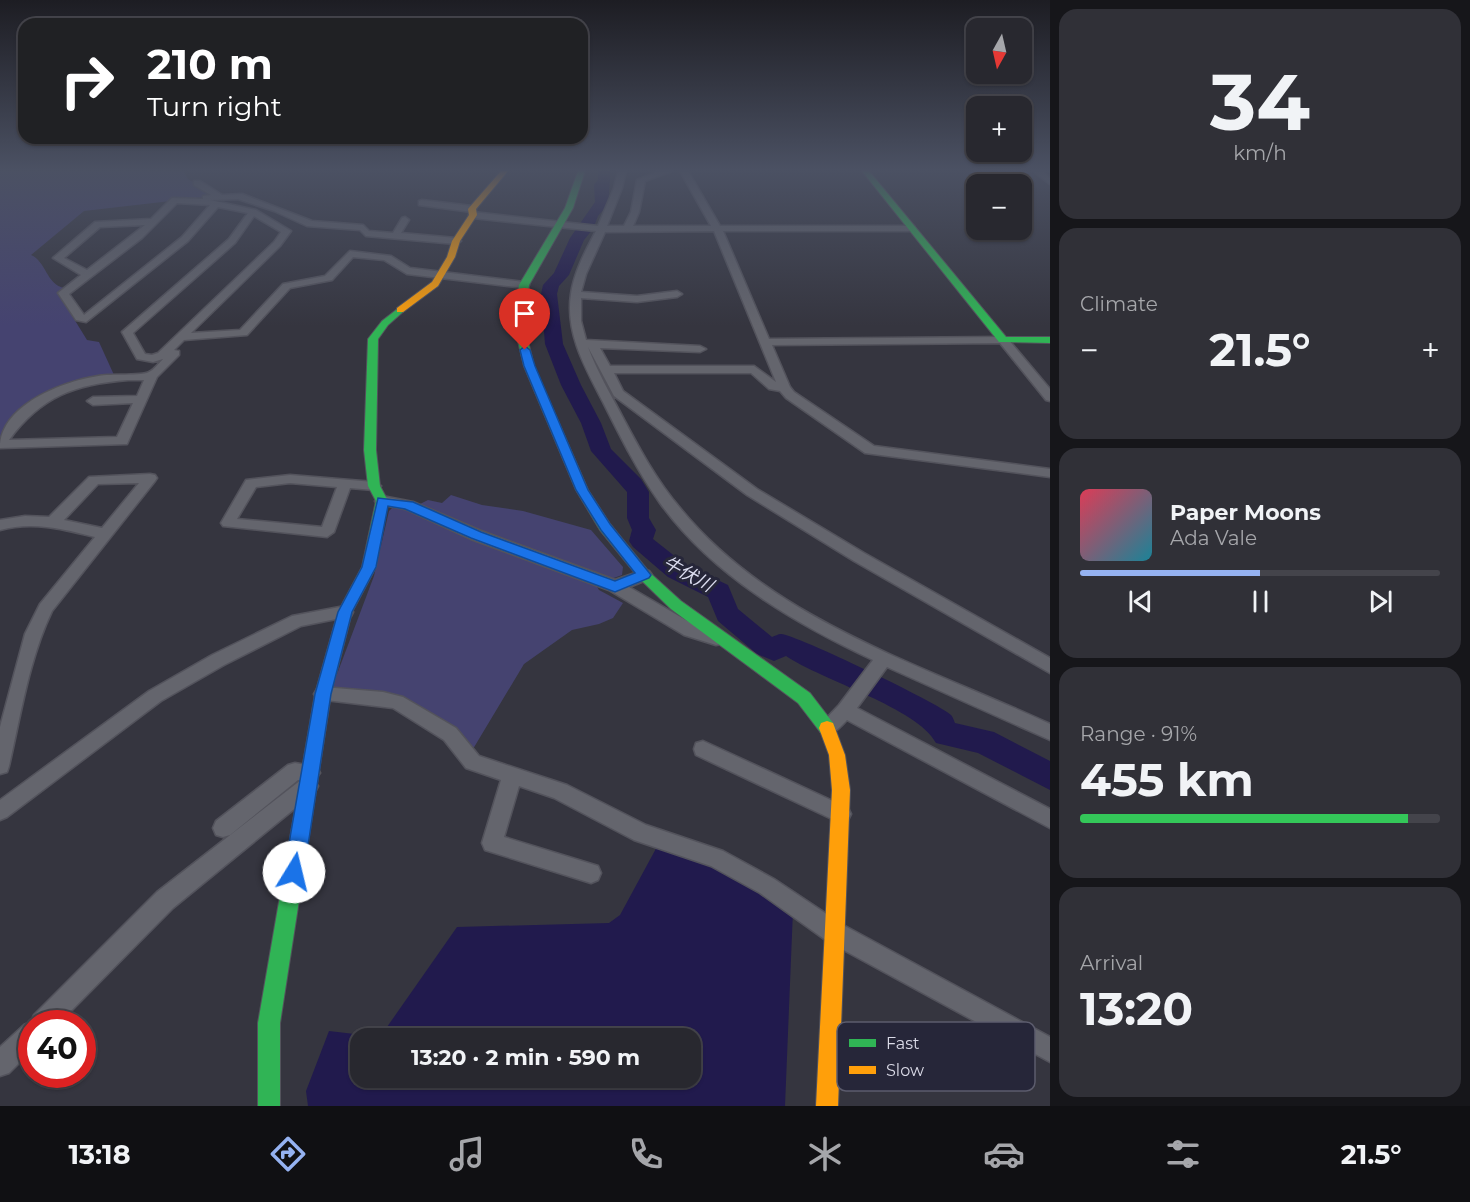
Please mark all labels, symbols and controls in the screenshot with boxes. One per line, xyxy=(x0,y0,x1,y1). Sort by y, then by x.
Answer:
north arrow xyxy=(966,18,1032,84)
map controls xyxy=(966,18,1032,240)
text: 210 m xyxy=(147,38,273,90)
icon: right xyxy=(48,42,126,120)
text: 34 xyxy=(1210,54,1310,150)
text: Turn right xyxy=(147,90,282,123)
button: + xyxy=(966,96,1032,162)
text: km/h xyxy=(1233,141,1287,165)
button: − xyxy=(966,174,1032,240)
pin xyxy=(499,288,550,350)
text: Climate xyxy=(1080,292,1158,316)
icon: arrive xyxy=(508,297,541,330)
text: 21.5° xyxy=(1209,322,1311,377)
text: − xyxy=(1080,330,1099,370)
text: + xyxy=(1421,330,1440,370)
text: Paper Moons xyxy=(1170,499,1321,526)
text: Ada Vale xyxy=(1170,526,1257,550)
water label: 牛伏川 xyxy=(659,551,719,598)
icon: previous xyxy=(1124,585,1157,618)
icon: pause xyxy=(1244,585,1277,618)
icon: next xyxy=(1364,585,1397,618)
text: Range · 91% xyxy=(1080,722,1197,746)
text: 455 km xyxy=(1080,752,1254,807)
position arrow xyxy=(262,840,326,904)
text: Arrival xyxy=(1080,951,1143,975)
text: 13:20 xyxy=(1080,981,1193,1036)
speed limit sign: 40 xyxy=(18,1010,96,1088)
legend xyxy=(837,1022,1035,1091)
text: Fast xyxy=(886,1034,920,1053)
text: 13:20 · 2 min · 590 m xyxy=(411,1044,640,1071)
text: Slow xyxy=(886,1061,924,1080)
icon: directions xyxy=(267,1133,309,1175)
icon: music xyxy=(446,1133,488,1175)
icon: phone xyxy=(625,1133,667,1175)
icon: climate xyxy=(804,1133,846,1175)
icon: car xyxy=(983,1133,1025,1175)
icon: filters xyxy=(1162,1133,1204,1175)
text: 13:18 xyxy=(68,1138,130,1171)
text: 21.5° xyxy=(1341,1138,1401,1171)

